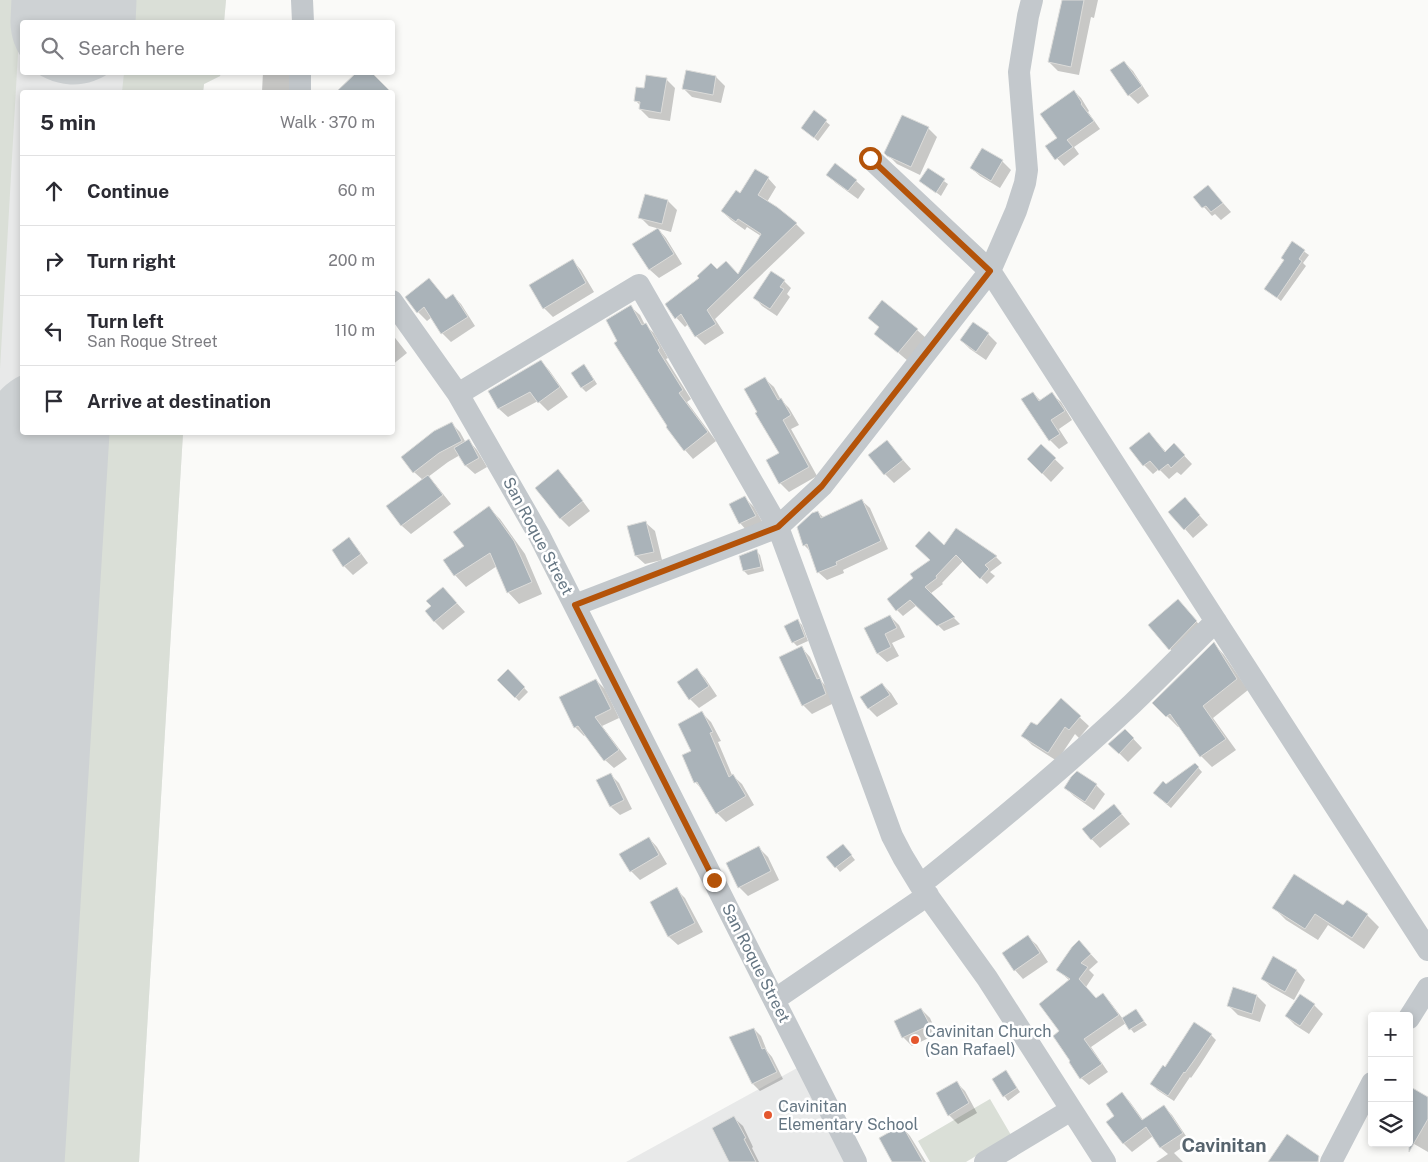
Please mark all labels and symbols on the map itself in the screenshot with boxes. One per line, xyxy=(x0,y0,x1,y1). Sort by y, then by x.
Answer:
route start xyxy=(859,147,882,170)
street label: San Roque Street xyxy=(499,474,577,598)
route end xyxy=(703,869,726,892)
street label: San Roque Street xyxy=(718,900,794,1026)
place label: Cavinitan Church (San Rafael) xyxy=(925,1022,1052,1059)
marker: Cavinitan Church (San Rafael) xyxy=(909,1034,921,1046)
place label: Cavinitan Elementary School xyxy=(778,1097,919,1134)
marker: Cavinitan Elementary School xyxy=(762,1109,774,1121)
district label: Cavinitan xyxy=(1181,1134,1267,1156)

